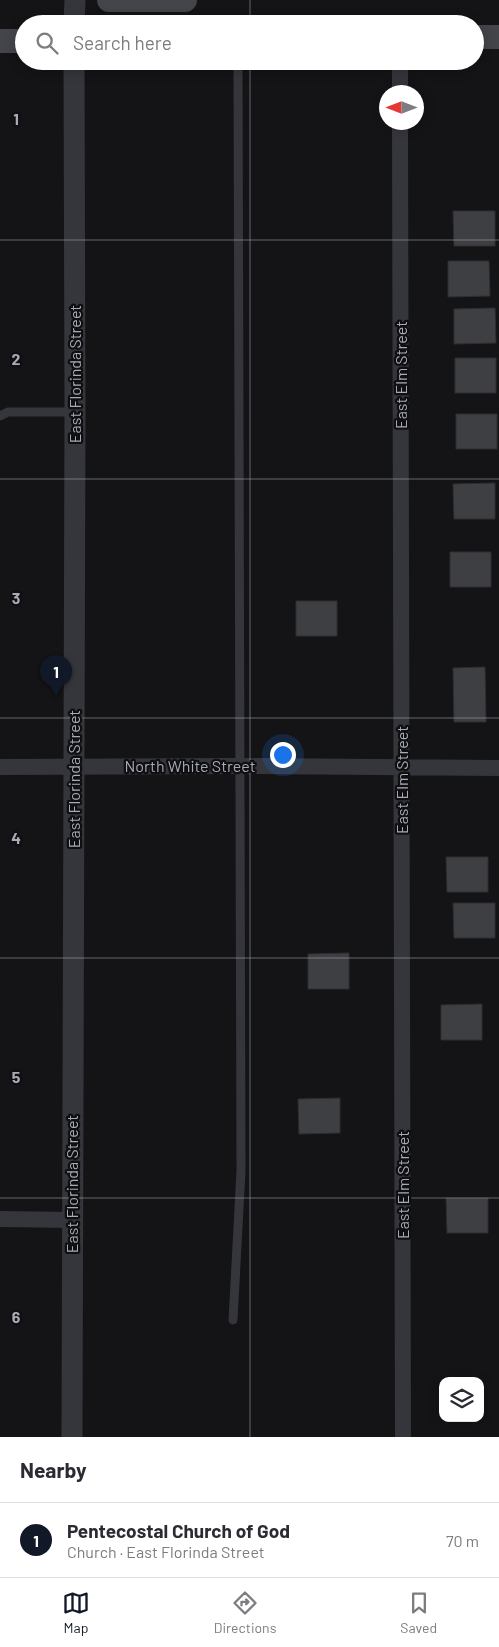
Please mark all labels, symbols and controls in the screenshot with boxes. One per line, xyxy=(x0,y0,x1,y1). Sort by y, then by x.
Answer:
search box xyxy=(15,15,484,70)
icon: search xyxy=(33,29,61,57)
text: Search here xyxy=(73,31,172,54)
north arrow xyxy=(379,85,424,130)
text: 1 xyxy=(13,109,19,128)
street label: East Florinda Street xyxy=(65,305,84,443)
street label: East Elm Street xyxy=(391,321,410,429)
text: 2 xyxy=(12,349,21,368)
text: 3 xyxy=(12,588,20,607)
pin: 1 xyxy=(40,655,72,696)
street label: East Florinda Street xyxy=(64,710,83,848)
street label: East Elm Street xyxy=(392,726,411,834)
your location xyxy=(270,742,296,768)
street label: North White Street xyxy=(125,756,255,775)
text: 4 xyxy=(11,828,21,847)
text: 5 xyxy=(12,1067,21,1086)
street label: East Florinda Street xyxy=(62,1115,81,1253)
street label: East Elm Street xyxy=(393,1131,412,1239)
text: 6 xyxy=(12,1307,21,1326)
map controls xyxy=(439,1377,484,1422)
button: layers xyxy=(439,1377,484,1422)
text: Nearby xyxy=(20,1457,86,1482)
text: Pentecostal Church of God xyxy=(67,1519,290,1542)
text: 1 xyxy=(33,1531,39,1550)
text: 70 m xyxy=(446,1531,479,1550)
text: Church · East Florinda Street xyxy=(67,1542,265,1561)
tab: Map xyxy=(62,1589,90,1636)
tab: Directions xyxy=(214,1589,276,1636)
tab: Saved xyxy=(400,1589,437,1636)

